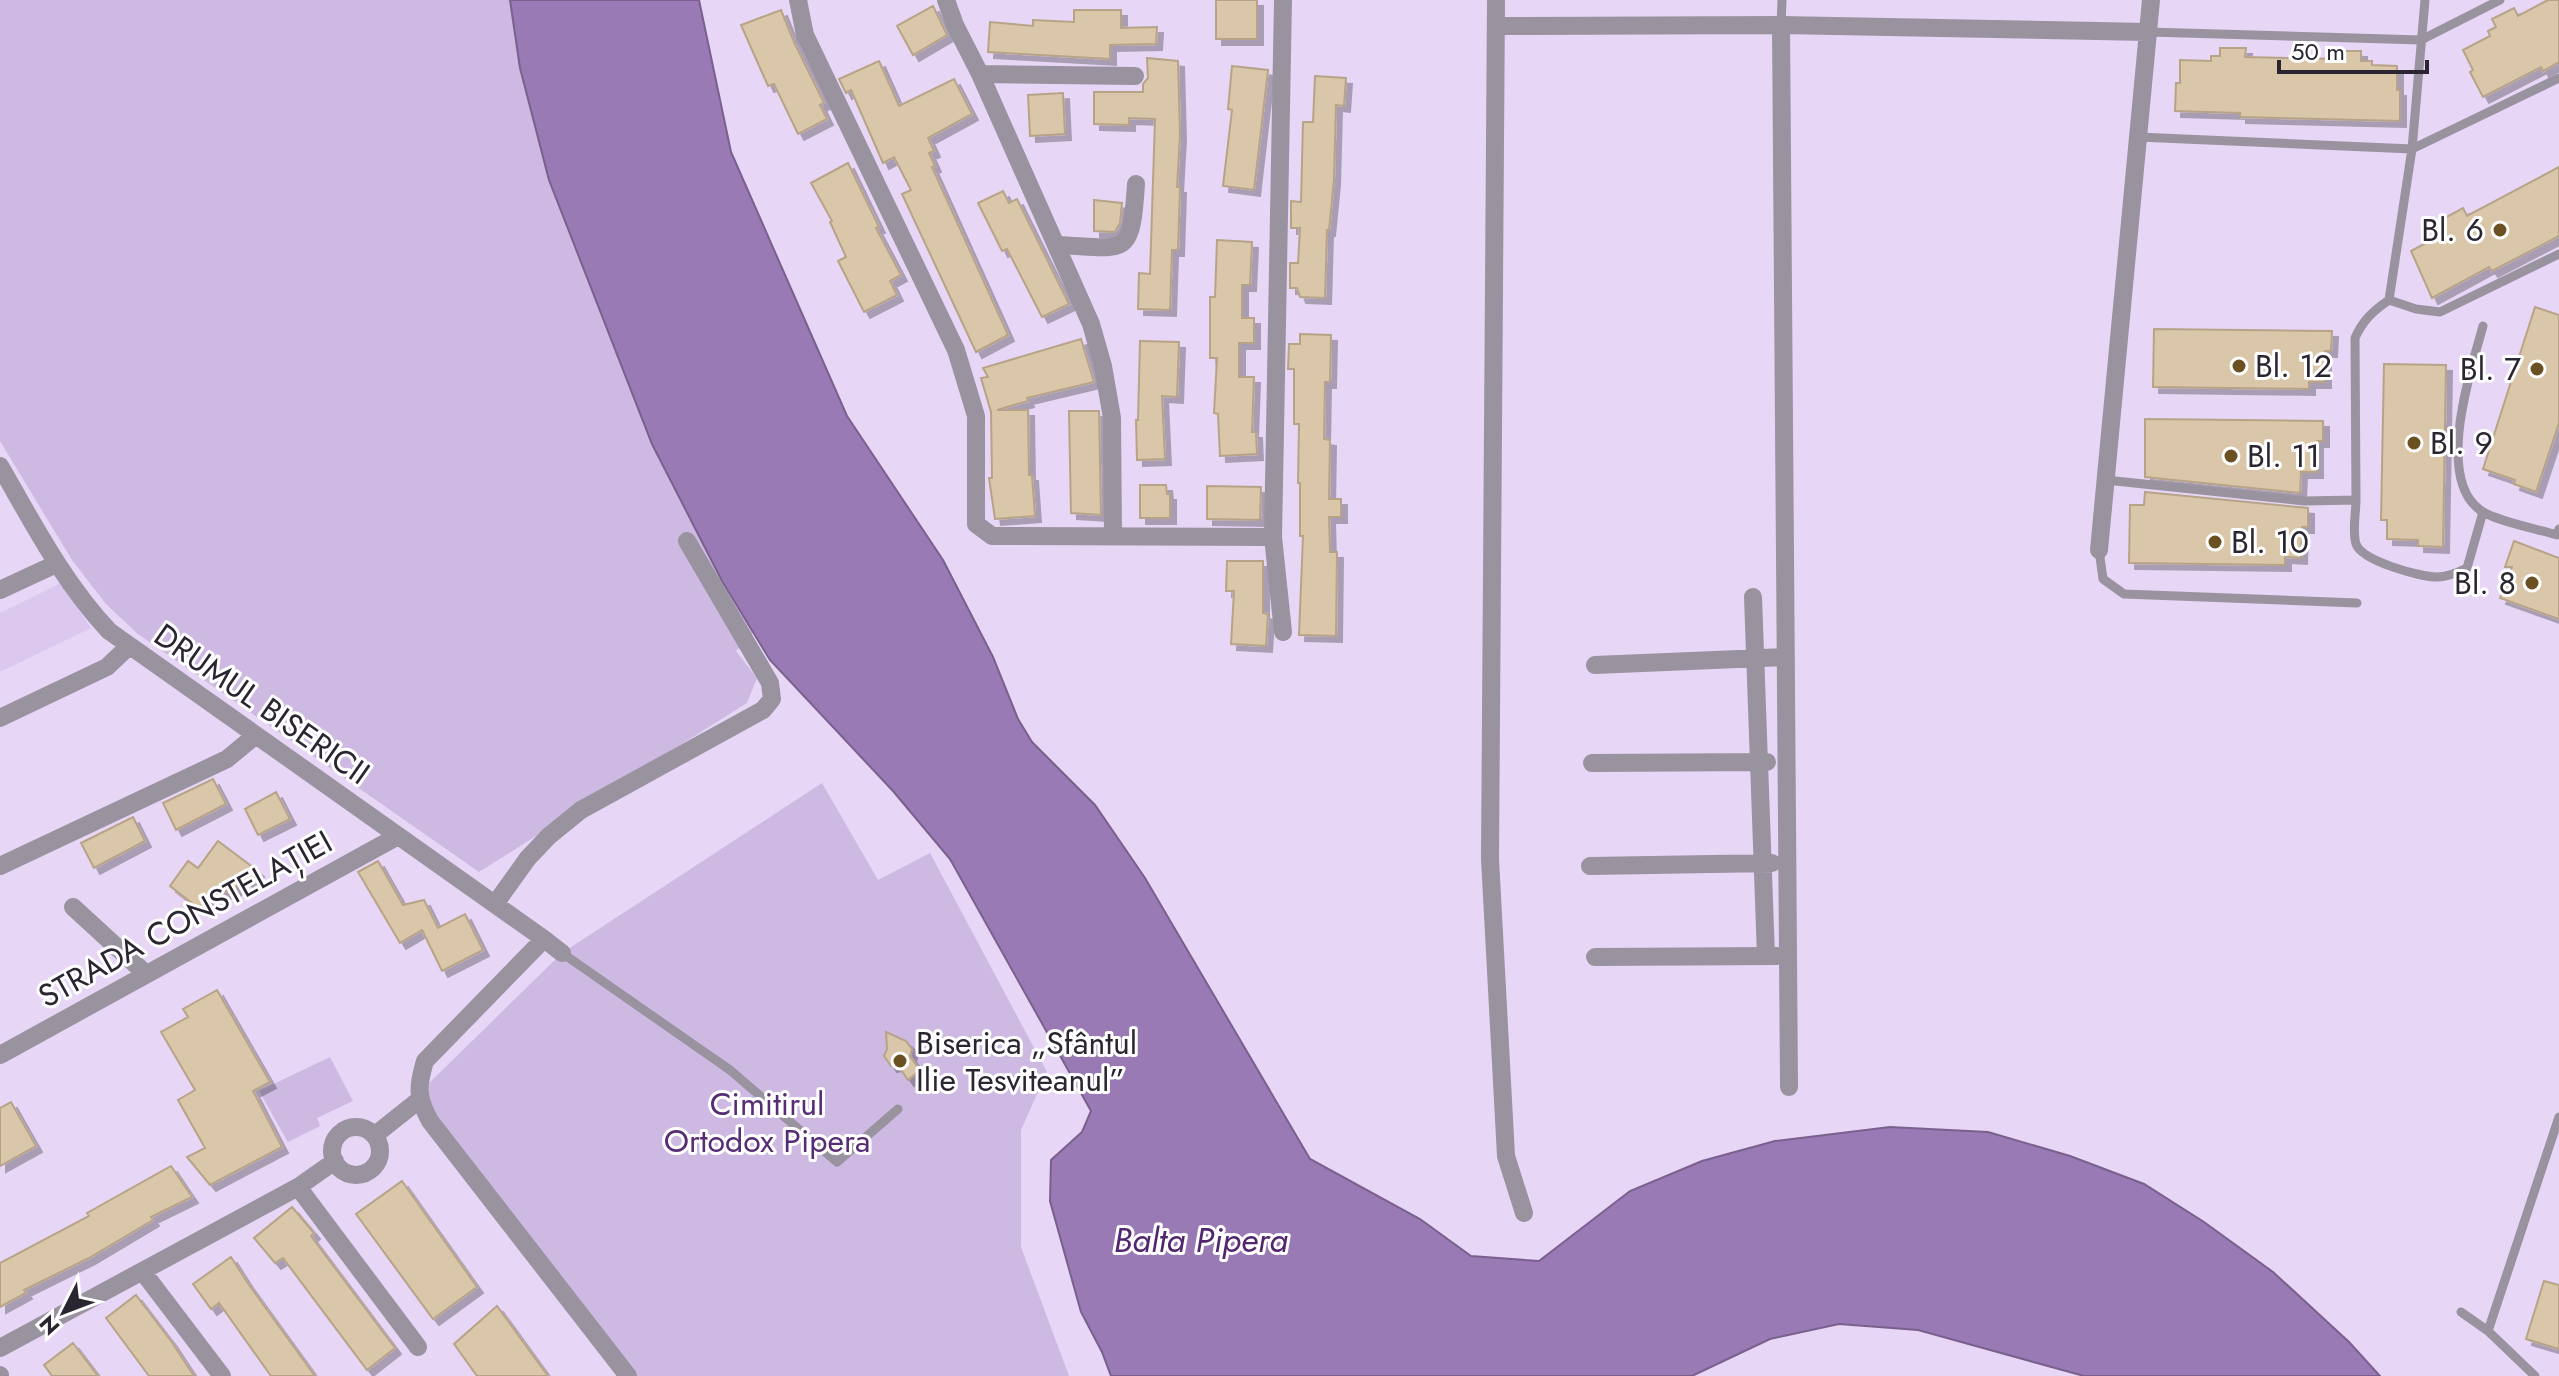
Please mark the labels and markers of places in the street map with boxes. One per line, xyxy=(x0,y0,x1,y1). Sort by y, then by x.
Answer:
place label: Bl. 6 xyxy=(2421,207,2484,253)
marker: Bl. 6 xyxy=(2491,221,2509,239)
place label: Bl. 12 xyxy=(2255,343,2332,389)
place label: Bl. 7 xyxy=(2460,346,2521,392)
marker: Bl. 12 xyxy=(2230,357,2248,375)
marker: Bl. 7 xyxy=(2528,360,2546,378)
place label: Bl. 9 xyxy=(2430,420,2493,466)
place label: Bl. 11 xyxy=(2247,433,2320,479)
marker: Bl. 9 xyxy=(2405,434,2423,452)
marker: Bl. 11 xyxy=(2222,447,2240,465)
place label: Bl. 10 xyxy=(2231,519,2309,565)
marker: Bl. 10 xyxy=(2206,533,2224,551)
place label: Bl. 8 xyxy=(2454,560,2516,606)
marker: Bl. 8 xyxy=(2523,574,2541,592)
place label: Biserica „Sfântul Ilie Tesviteanul” xyxy=(916,1020,1137,1103)
marker: Biserica „Sfântul Ilie Tesviteanul” xyxy=(891,1052,909,1070)

